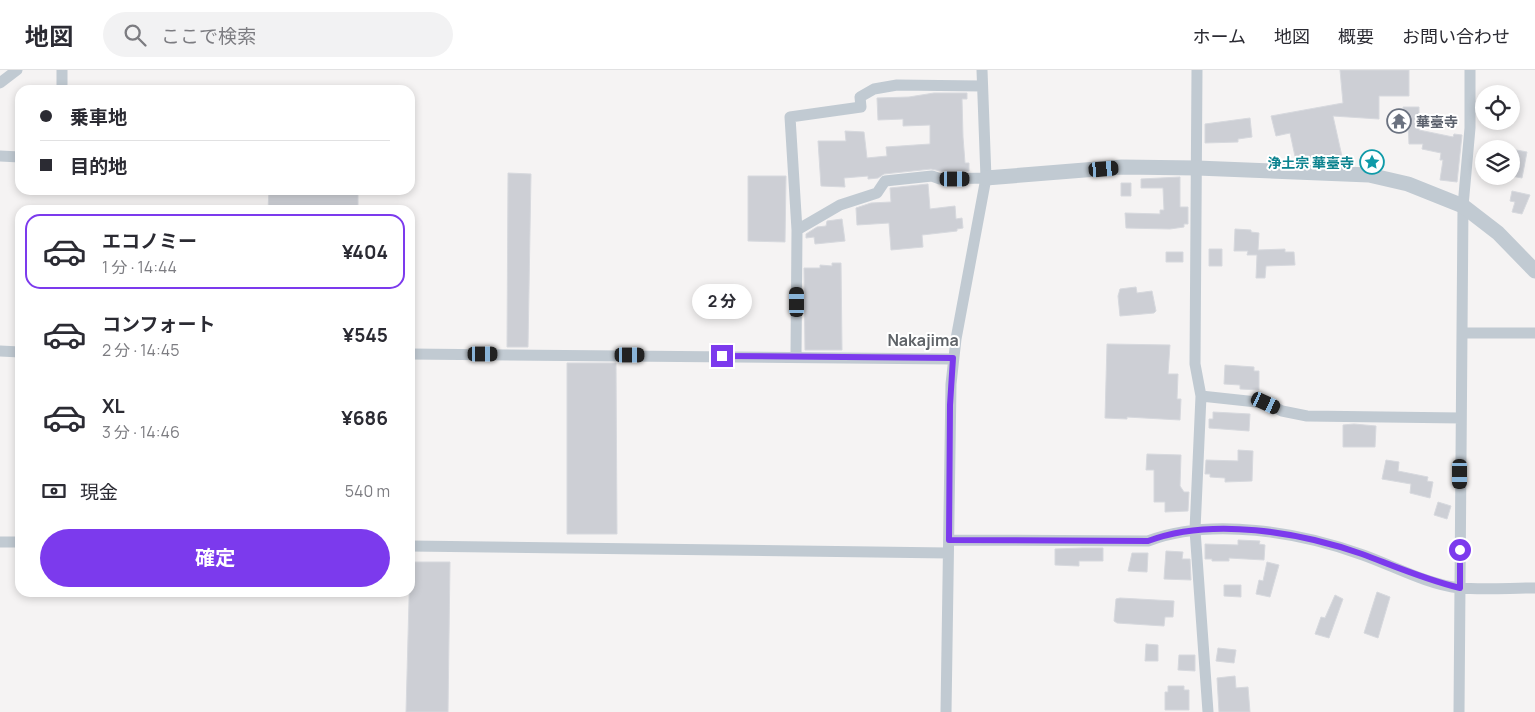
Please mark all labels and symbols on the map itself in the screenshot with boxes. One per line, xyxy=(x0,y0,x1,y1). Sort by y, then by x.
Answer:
temple icon: 華臺寺 xyxy=(1386,108,1412,134)
place label: 華臺寺 xyxy=(1416,112,1458,131)
place icon: 浄土宗 華臺寺 xyxy=(1359,149,1385,175)
place label: 浄土宗 華臺寺 xyxy=(1267,153,1354,172)
car xyxy=(1088,160,1119,178)
car xyxy=(940,172,970,187)
callout: 2 分 xyxy=(692,284,752,318)
car xyxy=(789,287,804,317)
district label: Nakajima xyxy=(887,329,959,351)
route end xyxy=(711,345,733,367)
car xyxy=(468,347,498,362)
car xyxy=(615,348,645,363)
car xyxy=(1249,390,1282,416)
car xyxy=(1452,459,1467,489)
route start xyxy=(1449,539,1471,561)

